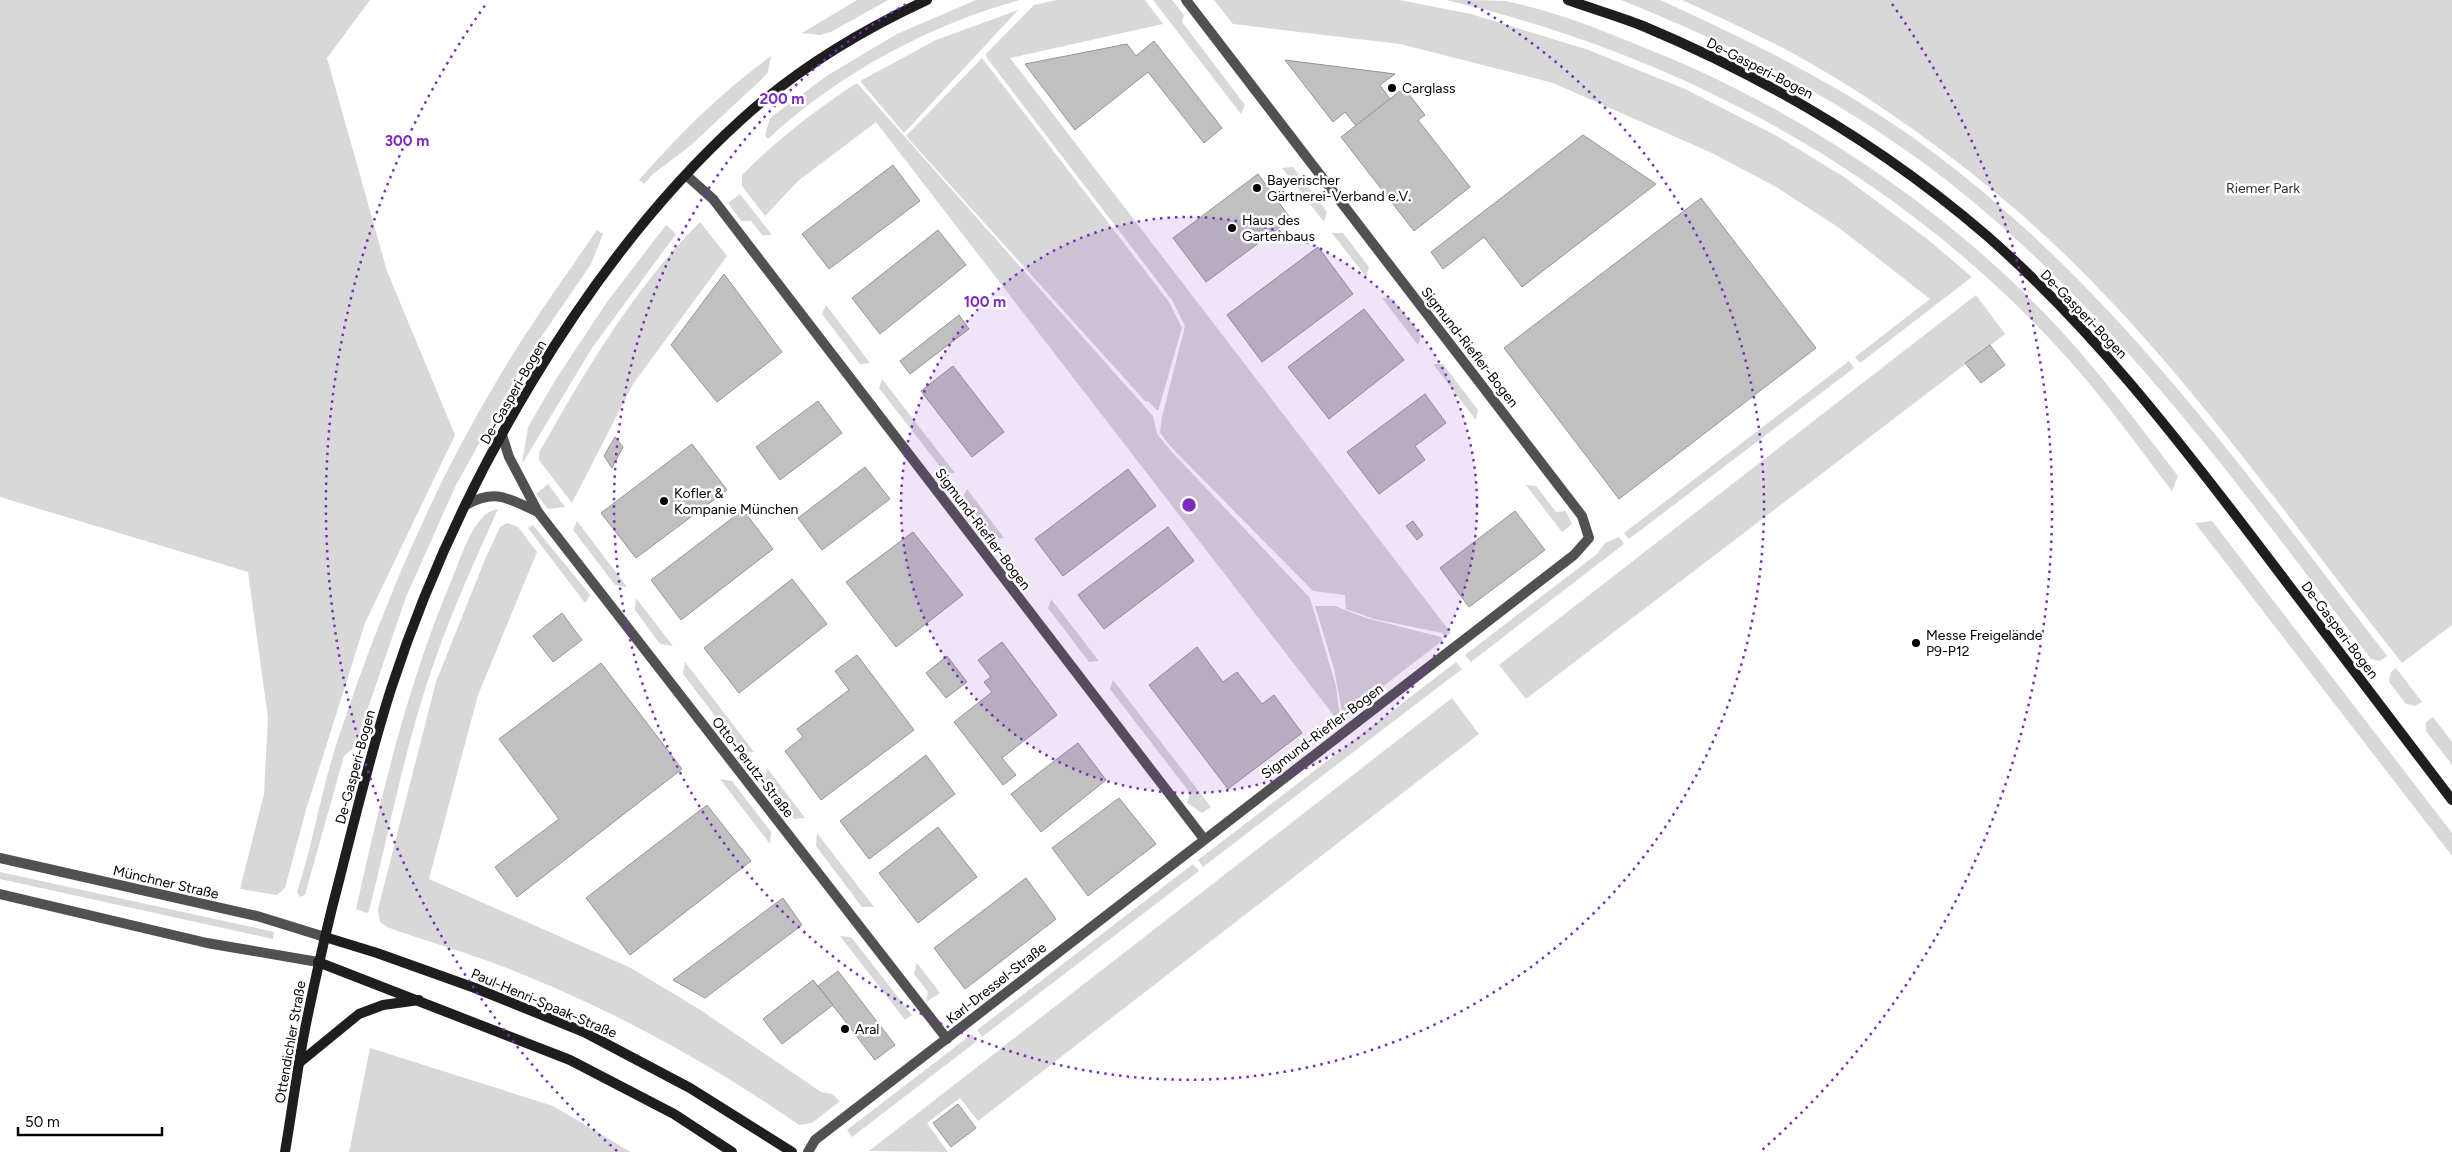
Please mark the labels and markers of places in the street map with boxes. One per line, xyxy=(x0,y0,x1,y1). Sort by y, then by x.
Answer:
place label: Carglass xyxy=(1402,80,1455,97)
marker: Carglass xyxy=(1386,82,1398,94)
place label: Bayerischer Gärtnerei-Verband e.V. xyxy=(1267,172,1411,205)
marker: Bayerischer Gärtnerei-Verband e.V. xyxy=(1251,182,1263,194)
place label: Haus des Gartenbaus xyxy=(1242,212,1315,245)
marker: Haus des Gartenbaus xyxy=(1226,222,1238,234)
place label: Kofler & Kompanie München xyxy=(674,485,799,518)
marker: Kofler & Kompanie München xyxy=(658,495,670,507)
centre of rings xyxy=(1180,496,1198,514)
place label: Messe Freigelände P9-P12 xyxy=(1926,627,2043,660)
marker: Messe Freigelände P9-P12 xyxy=(1910,637,1922,649)
place label: Aral xyxy=(855,1021,879,1038)
marker: Aral xyxy=(839,1023,851,1035)

